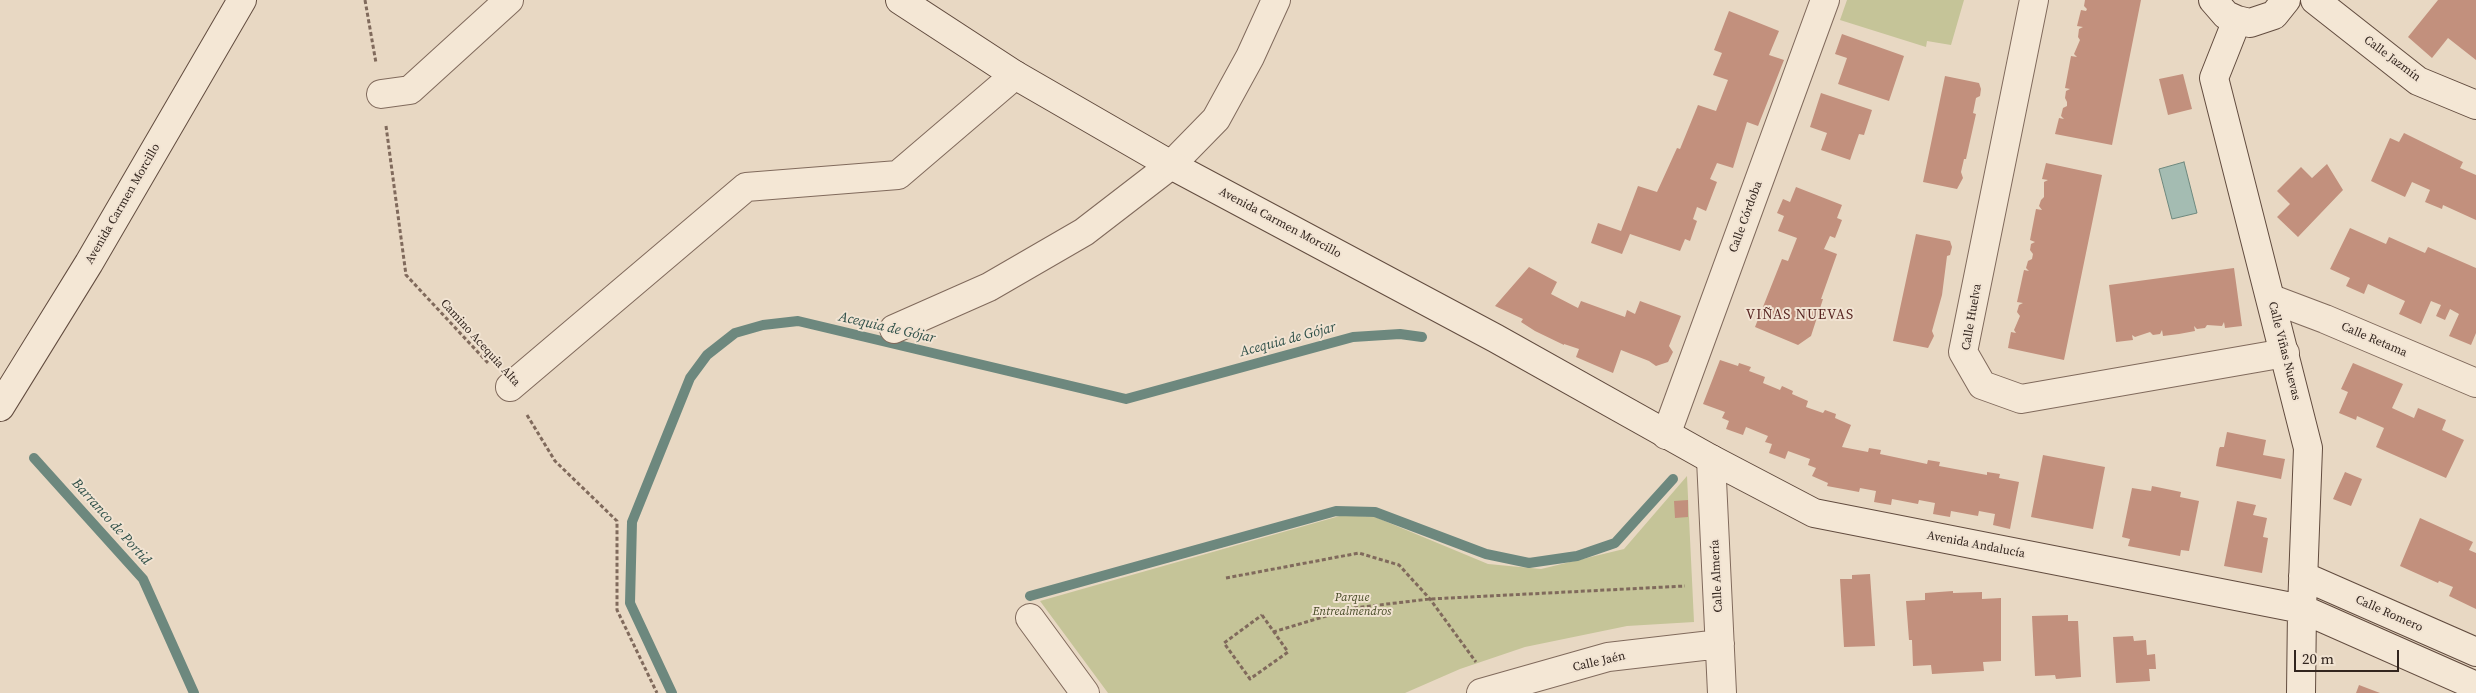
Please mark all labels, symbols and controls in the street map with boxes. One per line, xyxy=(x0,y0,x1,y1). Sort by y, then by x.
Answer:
street label: Calle Jazmín xyxy=(2361,33,2423,85)
street label: Avenida Carmen Morcillo xyxy=(83,141,163,267)
street label: Calle Córdoba xyxy=(1726,179,1766,255)
street label: Avenida Carmen Morcillo xyxy=(1216,185,1344,261)
street label: Calle Huelva xyxy=(1959,283,1985,351)
street label: Camino Acequia Alta xyxy=(437,297,523,389)
street label: Calle Viñas Nuevas xyxy=(2265,300,2303,402)
district label: VIÑAS NUEVAS xyxy=(1744,307,1856,323)
water label: Acequia de Gójar xyxy=(837,309,937,347)
water label: Acequia de Gójar xyxy=(1238,319,1338,361)
street label: Calle Retama xyxy=(2339,320,2409,360)
water label: Barranco de Portid xyxy=(68,475,154,569)
street label: Avenida Andalucía xyxy=(1926,528,2026,562)
street label: Calle Almería xyxy=(1708,539,1726,613)
park label: Parque Entrealmendros xyxy=(1313,591,1391,619)
street label: Calle Romero xyxy=(2353,593,2425,635)
scale bar xyxy=(2296,640,2401,672)
text: 20 m xyxy=(2302,648,2334,669)
street label: Calle Jaén xyxy=(1571,649,1627,675)

